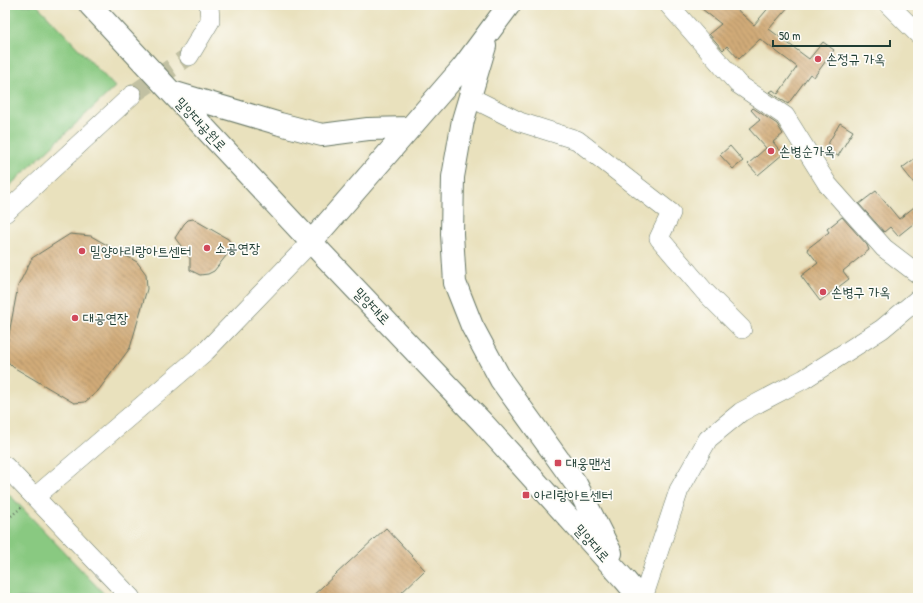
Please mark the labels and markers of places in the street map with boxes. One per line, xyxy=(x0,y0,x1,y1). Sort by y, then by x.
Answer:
place label: 손정규 가옥 xyxy=(826,49,886,68)
marker: 손정규 가옥 xyxy=(813,54,823,64)
place label: 손병순가옥 xyxy=(779,141,835,160)
marker: 손병순가옥 xyxy=(766,146,776,156)
place label: 소공연장 xyxy=(215,238,261,257)
place label: 밀양아리랑아트센터 xyxy=(90,241,191,260)
marker: 소공연장 xyxy=(202,243,212,253)
marker: 밀양아리랑아트센터 xyxy=(77,246,87,256)
place label: 손병구 가옥 xyxy=(831,282,891,301)
marker: 손병구 가옥 xyxy=(818,287,828,297)
place label: 대공연장 xyxy=(83,308,129,327)
marker: 대공연장 xyxy=(70,313,80,323)
place label: 대웅맨션 xyxy=(566,453,611,472)
marker: 대웅맨션 xyxy=(553,458,563,468)
place label: 아리랑아트센터 xyxy=(534,485,613,504)
marker: 아리랑아트센터 xyxy=(521,490,531,500)

